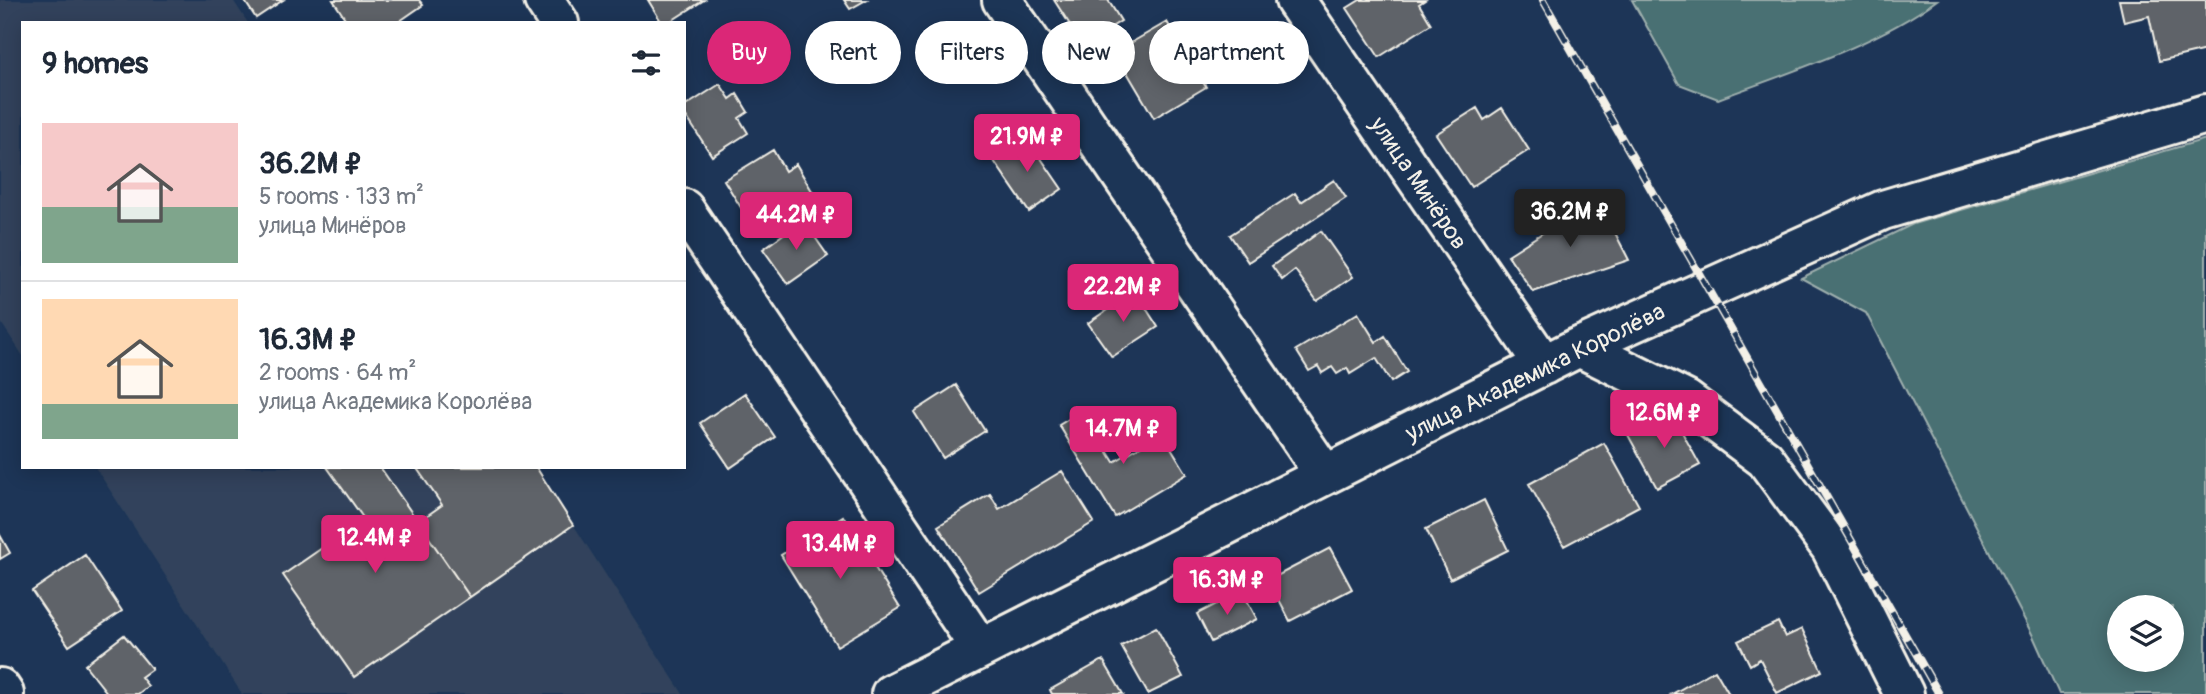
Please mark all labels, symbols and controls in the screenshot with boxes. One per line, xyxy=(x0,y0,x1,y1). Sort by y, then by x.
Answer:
chip: Buy xyxy=(707,21,791,84)
chip: Rent xyxy=(805,21,901,84)
chip: Filters xyxy=(915,21,1028,84)
chip: New xyxy=(1042,21,1135,84)
chip: Apartment xyxy=(1149,21,1309,84)
icon: filters xyxy=(627,44,665,82)
text: 9 homes xyxy=(42,45,148,82)
street label: улица Минёров xyxy=(1363,111,1474,255)
pin: 21.9M ₽ xyxy=(962,114,1092,174)
text: 21.9M ₽ xyxy=(990,122,1064,151)
text: 36.2M ₽ xyxy=(259,145,363,182)
icon: home xyxy=(98,151,182,235)
text: 5 rooms · 133 m² xyxy=(259,182,424,211)
pin: 36.2M ₽ xyxy=(1505,190,1635,249)
pin: 44.2M ₽ xyxy=(731,192,861,252)
text: 36.2M ₽ xyxy=(1530,197,1610,226)
text: 44.2M ₽ xyxy=(756,200,836,229)
text: улица Минёров xyxy=(259,211,406,240)
pin: 22.2M ₽ xyxy=(1058,264,1188,324)
text: 22.2M ₽ xyxy=(1084,272,1162,301)
street label: улица Академика Королёва xyxy=(1400,297,1670,448)
text: 16.3M ₽ xyxy=(259,321,358,358)
icon: home xyxy=(98,327,182,411)
text: 2 rooms · 64 m² xyxy=(259,358,416,387)
text: улица Академика Королёва xyxy=(259,387,532,416)
pin: 12.6M ₽ xyxy=(1599,391,1729,450)
text: 12.6M ₽ xyxy=(1626,398,1702,427)
pin: 14.7M ₽ xyxy=(1058,406,1188,466)
text: 14.7M ₽ xyxy=(1086,414,1160,443)
pin: 12.4M ₽ xyxy=(310,516,440,575)
pin: 13.4M ₽ xyxy=(775,522,905,581)
text: 12.4M ₽ xyxy=(337,523,413,552)
text: 13.4M ₽ xyxy=(802,529,878,558)
pin: 16.3M ₽ xyxy=(1162,558,1292,617)
text: 16.3M ₽ xyxy=(1189,565,1265,594)
map controls xyxy=(2107,595,2184,672)
button: layers xyxy=(2107,595,2184,672)

